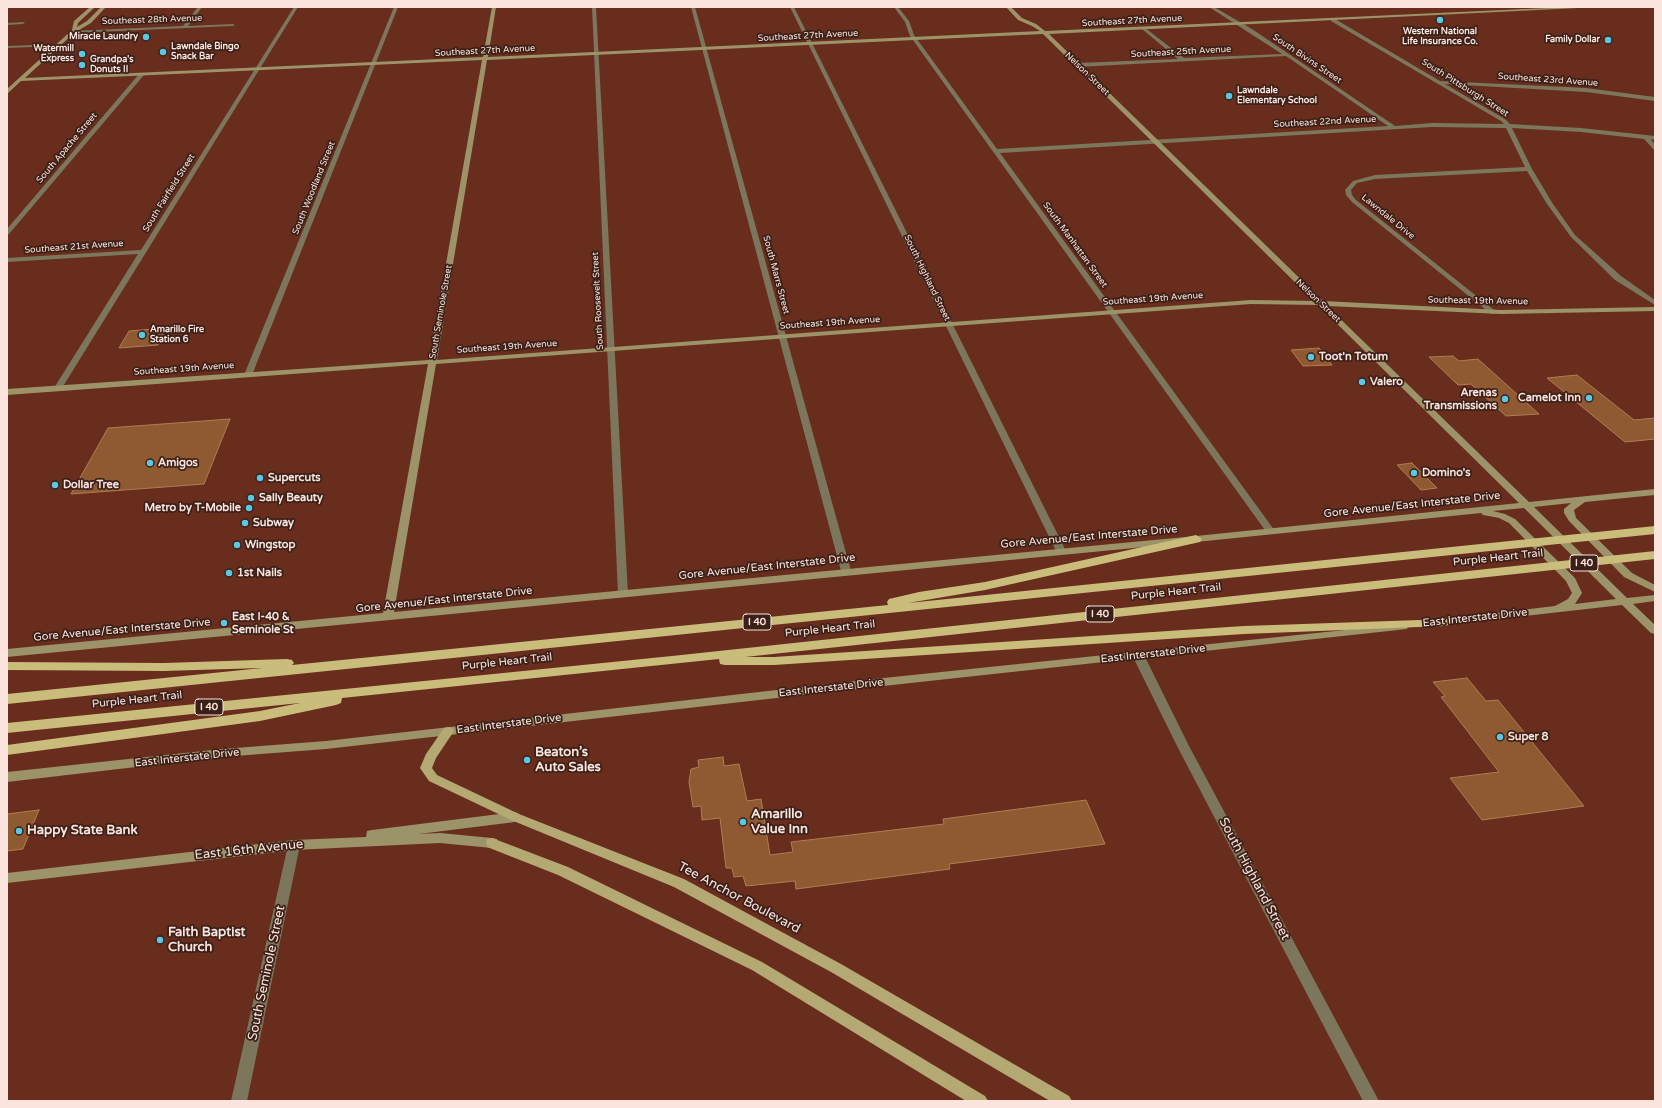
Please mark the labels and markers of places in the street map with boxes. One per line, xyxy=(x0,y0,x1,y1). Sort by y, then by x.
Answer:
marker: Western National Life Insurance Co. xyxy=(1435,15,1445,25)
place label: Western National Life Insurance Co. xyxy=(1402,27,1478,48)
place label: Miracle Laundry xyxy=(69,32,138,42)
marker: Miracle Laundry xyxy=(141,32,151,42)
place label: Family Dollar xyxy=(1545,35,1600,45)
marker: Family Dollar xyxy=(1603,35,1613,45)
place label: Lawndale Bingo Snack Bar xyxy=(171,42,239,63)
place label: Watermill Express xyxy=(33,44,74,65)
marker: Lawndale Bingo Snack Bar xyxy=(158,47,168,57)
marker: Watermill Express xyxy=(77,49,87,59)
place label: Grandpa's Donuts II xyxy=(90,55,134,76)
marker: Grandpa's Donuts II xyxy=(77,60,87,70)
place label: Lawndale Elementary School xyxy=(1237,86,1317,107)
marker: Lawndale Elementary School xyxy=(1224,91,1234,101)
place label: Amarillo Fire Station 6 xyxy=(150,325,204,346)
marker: Amarillo Fire Station 6 xyxy=(137,330,147,340)
place label: Toot'n Totum xyxy=(1319,350,1388,364)
marker: Toot'n Totum xyxy=(1306,352,1316,362)
place label: Valero xyxy=(1370,375,1403,389)
marker: Valero xyxy=(1357,377,1367,387)
place label: Arenas Transmissions xyxy=(1424,386,1497,412)
place label: Camelot Inn xyxy=(1518,391,1581,405)
marker: Camelot Inn xyxy=(1584,393,1594,403)
marker: Arenas Transmissions xyxy=(1500,394,1510,404)
place label: Amigos xyxy=(158,456,198,470)
marker: Amigos xyxy=(145,458,155,468)
place label: Domino's xyxy=(1422,466,1471,480)
marker: Domino's xyxy=(1409,468,1419,478)
place label: Supercuts xyxy=(268,471,321,485)
marker: Supercuts xyxy=(255,473,265,483)
place label: Dollar Tree xyxy=(63,478,119,492)
marker: Dollar Tree xyxy=(50,480,60,490)
place label: Sally Beauty xyxy=(259,491,323,505)
marker: Sally Beauty xyxy=(246,493,256,503)
place label: Metro by T-Mobile xyxy=(145,501,241,515)
marker: Metro by T-Mobile xyxy=(244,503,254,513)
place label: Subway xyxy=(253,516,294,530)
marker: Subway xyxy=(240,518,250,528)
place label: Wingstop xyxy=(245,538,295,552)
marker: Wingstop xyxy=(232,540,242,550)
place label: 1st Nails xyxy=(237,566,282,580)
marker: 1st Nails xyxy=(224,568,234,578)
place label: East I-40 & Seminole St xyxy=(232,610,294,636)
marker: East I-40 & Seminole St xyxy=(219,618,229,628)
place label: Super 8 xyxy=(1508,730,1549,744)
marker: Super 8 xyxy=(1495,732,1505,742)
place label: Beaton’s Auto Sales xyxy=(535,745,601,776)
marker: Beaton’s Auto Sales xyxy=(522,755,532,765)
place label: Amarillo Value Inn xyxy=(751,807,808,838)
marker: Amarillo Value Inn xyxy=(738,817,748,827)
place label: Happy State Bank xyxy=(27,823,138,839)
marker: Happy State Bank xyxy=(14,826,24,836)
place label: Faith Baptist Church xyxy=(168,925,246,956)
marker: Faith Baptist Church xyxy=(155,935,165,945)

